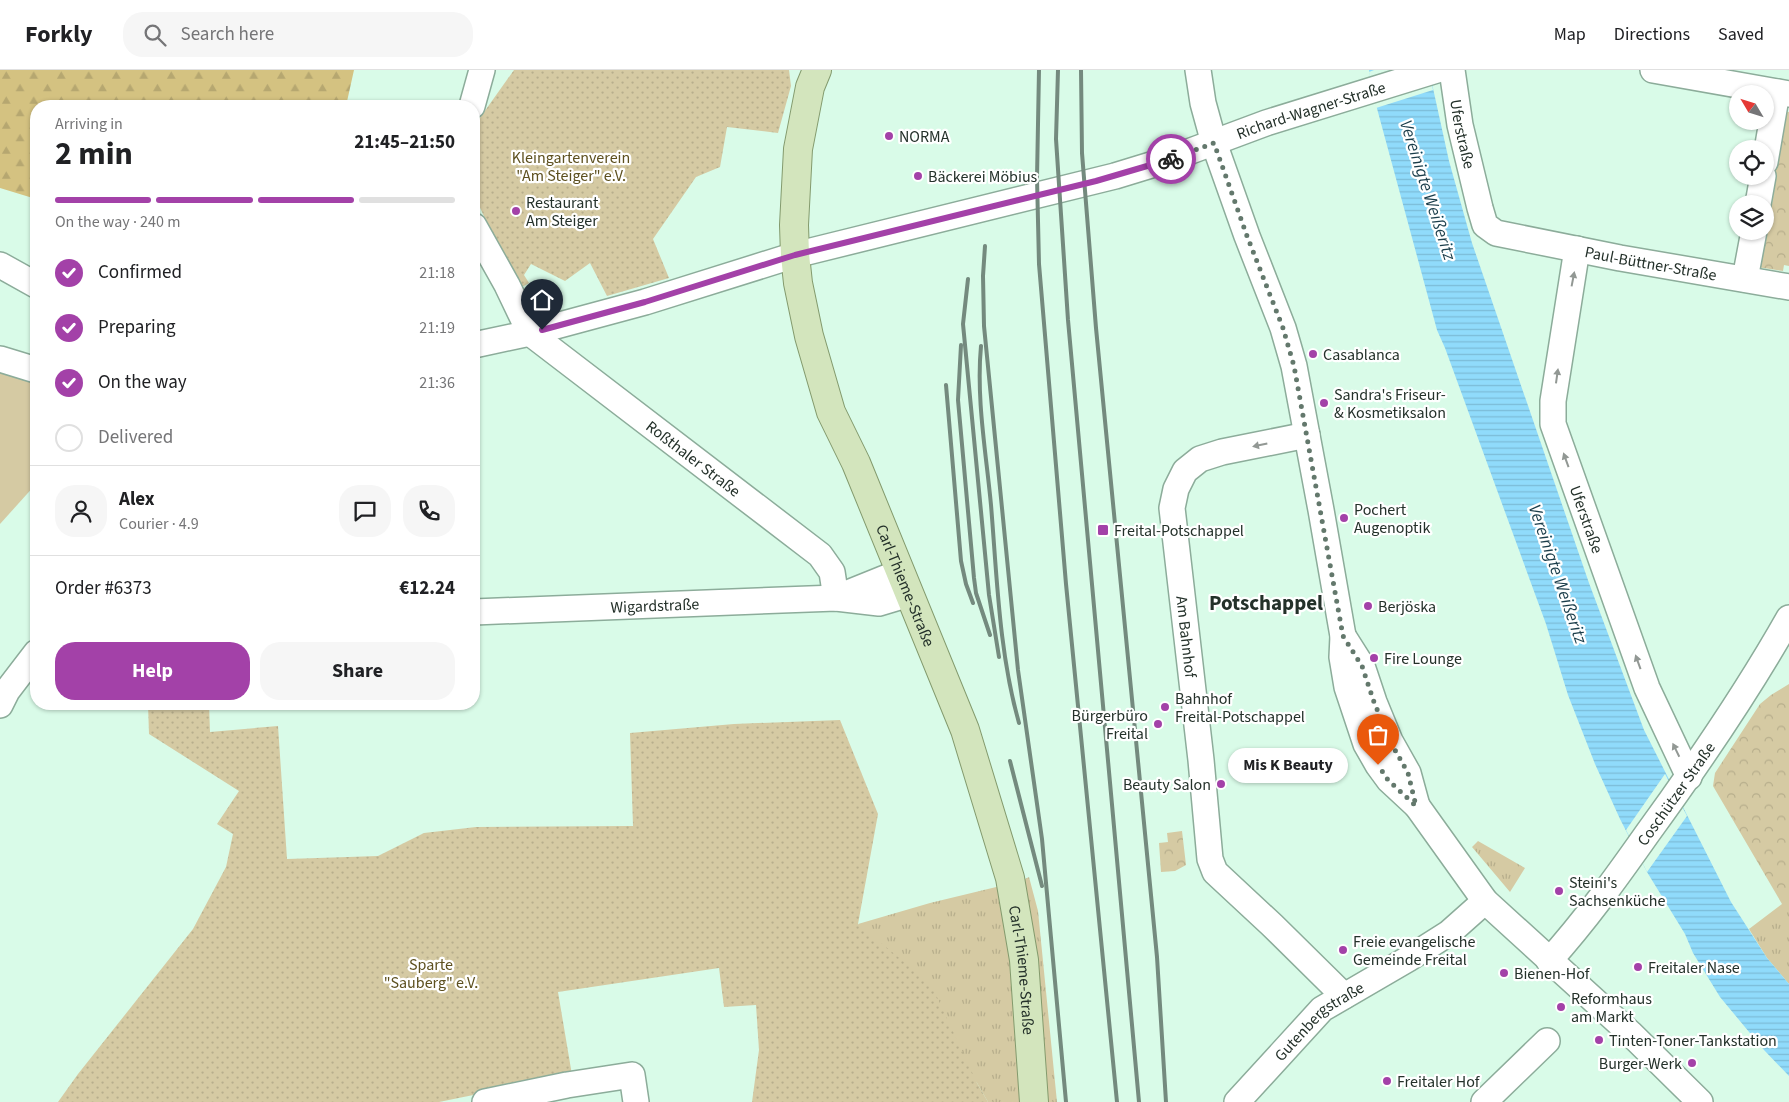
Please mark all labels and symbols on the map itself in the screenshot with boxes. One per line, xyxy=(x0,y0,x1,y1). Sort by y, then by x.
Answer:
street label: Richard-Wagner-Straße xyxy=(1234,77,1388,145)
north arrow xyxy=(1729,85,1774,130)
street label: Uferstraße xyxy=(1444,98,1480,171)
water label: Vereinigte Weißeritz xyxy=(1393,117,1462,264)
place label: NORMA xyxy=(899,126,950,148)
marker: NORMA xyxy=(883,130,895,142)
courier xyxy=(1146,134,1196,184)
park label: Kleingartenverein "Am Steiger" e.V. xyxy=(512,147,630,187)
place label: Bäckerei Möbius xyxy=(928,166,1038,188)
marker: Bäckerei Möbius xyxy=(912,170,924,182)
place label: Restaurant Am Steiger xyxy=(526,192,599,232)
marker: Restaurant Am Steiger xyxy=(510,205,522,217)
street label: Paul-Büttner-Straße xyxy=(1583,241,1718,286)
one-way arrow xyxy=(1569,272,1577,287)
pin xyxy=(521,279,563,330)
place label: Casablanca xyxy=(1323,344,1400,366)
marker: Casablanca xyxy=(1307,348,1319,360)
one-way arrow xyxy=(1553,367,1561,383)
place label: Sandra's Friseur- & Kosmetiksalon xyxy=(1334,384,1446,424)
marker: Sandra's Friseur- & Kosmetiksalon xyxy=(1318,397,1330,409)
street label: Roßthaler Straße xyxy=(641,416,745,502)
one-way arrow xyxy=(1251,441,1267,449)
one-way arrow xyxy=(1562,452,1569,467)
street label: Uferstraße xyxy=(1564,483,1608,557)
place label: Pochert Augenoptik xyxy=(1354,499,1430,539)
water label: Vereinigte Weißeritz xyxy=(1522,501,1593,648)
marker: Pochert Augenoptik xyxy=(1338,512,1350,524)
place label: Freital-Potschappel xyxy=(1114,520,1244,542)
street label: Carl-Thieme-Straße xyxy=(870,521,940,650)
marker: Freital-Potschappel xyxy=(1096,523,1110,537)
district label: Potschappel xyxy=(1209,588,1323,618)
street label: Wigardstraße xyxy=(610,593,700,619)
street label: Am Bahnhof xyxy=(1170,595,1202,680)
place label: Berjöska xyxy=(1378,596,1436,618)
marker: Berjöska xyxy=(1362,600,1374,612)
place label: Fire Lounge xyxy=(1384,648,1462,670)
marker: Fire Lounge xyxy=(1368,652,1380,664)
one-way arrow xyxy=(1634,654,1642,669)
place label: Bahnhof Freital-Potschappel xyxy=(1175,688,1305,728)
marker: Bahnhof Freital-Potschappel xyxy=(1159,701,1171,713)
place label: Bürgerbüro Freital xyxy=(1072,705,1148,745)
pin xyxy=(1357,714,1399,765)
marker: Bürgerbüro Freital xyxy=(1152,718,1164,730)
street label: Coschützer Straße xyxy=(1632,738,1721,850)
one-way arrow xyxy=(1672,743,1680,757)
callout: Mis K Beauty xyxy=(1228,748,1348,782)
place label: Beauty Salon xyxy=(1123,774,1211,796)
marker: Beauty Salon xyxy=(1215,778,1227,790)
place label: Steini's Sachsenküche xyxy=(1569,872,1665,912)
marker: Steini's Sachsenküche xyxy=(1553,885,1565,897)
street label: Carl-Thieme-Straße xyxy=(1003,904,1039,1036)
place label: Freie evangelische Gemeinde Freital xyxy=(1353,931,1475,971)
marker: Freie evangelische Gemeinde Freital xyxy=(1337,944,1349,956)
park label: Sparte "Sauberg" e.V. xyxy=(384,954,478,994)
place label: Freitaler Nase xyxy=(1648,957,1740,979)
marker: Freitaler Nase xyxy=(1632,961,1644,973)
place label: Bienen-Hof xyxy=(1514,963,1591,985)
marker: Bienen-Hof xyxy=(1498,967,1510,979)
street label: Gutenbergstraße xyxy=(1270,977,1368,1066)
place label: Reformhaus am Markt xyxy=(1571,988,1652,1028)
marker: Reformhaus am Markt xyxy=(1555,1001,1567,1013)
place label: Tinten-Toner-Tankstation xyxy=(1609,1030,1777,1052)
marker: Tinten-Toner-Tankstation xyxy=(1593,1034,1605,1046)
place label: Burger-Werk xyxy=(1599,1053,1682,1075)
marker: Burger-Werk xyxy=(1686,1057,1698,1069)
place label: Freitaler Hof xyxy=(1397,1071,1481,1093)
marker: Freitaler Hof xyxy=(1381,1075,1393,1087)

